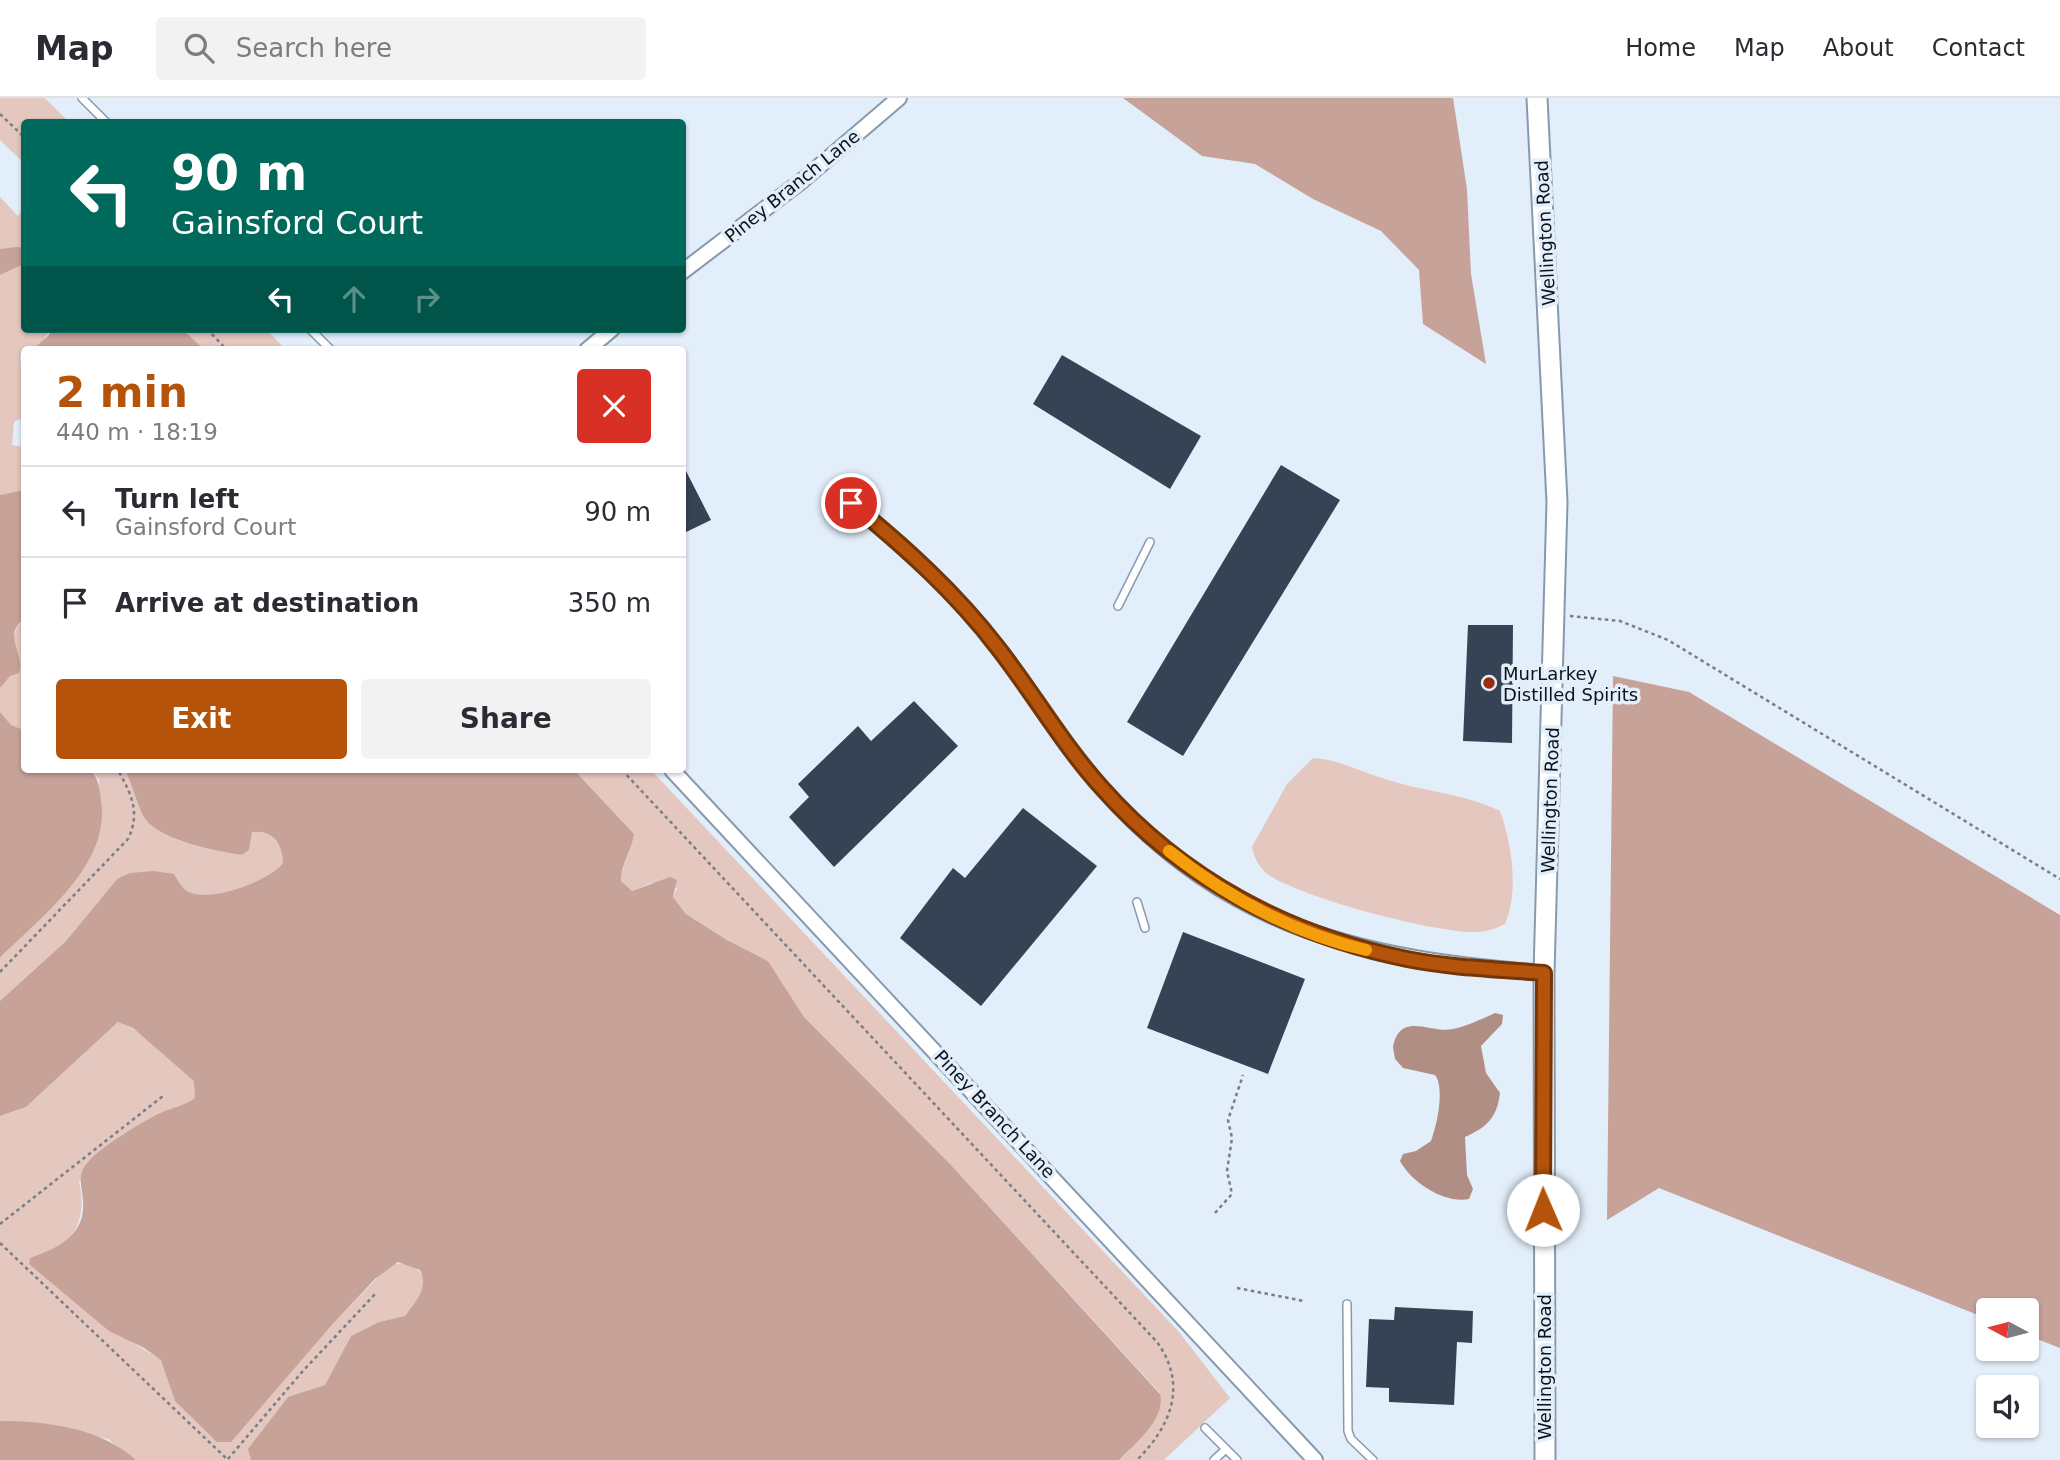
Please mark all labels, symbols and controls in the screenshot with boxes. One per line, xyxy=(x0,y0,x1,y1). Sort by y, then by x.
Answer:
search box xyxy=(156,17,646,80)
text: Map xyxy=(35,29,114,68)
icon: search xyxy=(180,29,218,67)
text: Search here xyxy=(236,33,392,63)
text: Home xyxy=(1625,34,1696,62)
text: Map xyxy=(1734,34,1785,62)
text: About xyxy=(1823,34,1894,62)
text: Contact xyxy=(1932,34,2025,62)
street label: Piney Branch Lane xyxy=(720,125,864,247)
text: 90 m xyxy=(171,145,307,202)
icon: left xyxy=(56,147,147,238)
street label: Wellington Road xyxy=(1531,160,1559,306)
text: Gainsford Court xyxy=(171,204,423,242)
icon: left xyxy=(262,280,300,318)
icon: ahead xyxy=(335,280,373,318)
icon: right xyxy=(408,280,446,318)
text: 2 min xyxy=(56,368,188,417)
button: close xyxy=(577,369,651,443)
text: 440 m · 18:19 xyxy=(56,419,218,445)
pin xyxy=(821,473,881,533)
text: Turn left xyxy=(115,484,239,514)
icon: arrive xyxy=(832,484,870,522)
icon: left xyxy=(56,493,94,531)
text: 90 m xyxy=(584,497,651,527)
text: Gainsford Court xyxy=(115,514,296,540)
icon: arrive xyxy=(56,584,94,622)
text: Arrive at destination xyxy=(115,588,419,618)
text: 350 m xyxy=(568,588,651,618)
place label: MurLarkey Distilled Spirits xyxy=(1503,663,1638,705)
marker: MurLarkey Distilled Spirits xyxy=(1481,675,1497,691)
button: Exit xyxy=(56,679,347,759)
button: Share xyxy=(361,679,651,759)
street label: Wellington Road xyxy=(1537,727,1563,873)
street label: Piney Branch Lane xyxy=(930,1046,1060,1182)
position arrow xyxy=(1506,1173,1580,1247)
street label: Wellington Road xyxy=(1534,1294,1555,1440)
north arrow xyxy=(1976,1298,2039,1362)
map controls xyxy=(1976,1298,2039,1438)
button: sound xyxy=(1976,1375,2039,1438)

